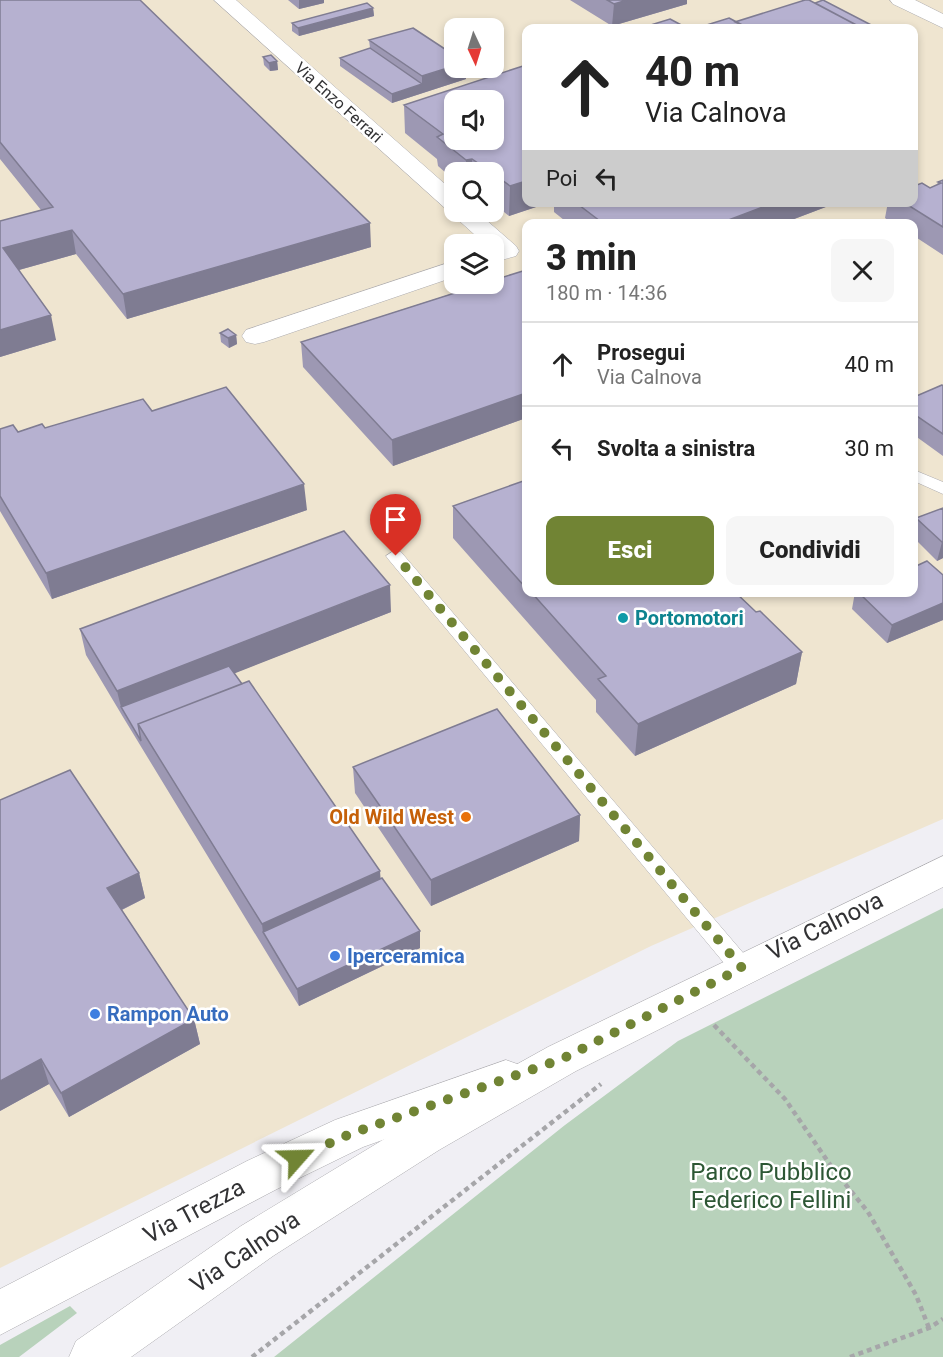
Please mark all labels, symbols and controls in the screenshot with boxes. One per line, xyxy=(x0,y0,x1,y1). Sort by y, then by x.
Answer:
north arrow xyxy=(444,18,504,78)
map controls xyxy=(444,18,504,294)
text: 40 m xyxy=(645,47,740,96)
icon: ahead xyxy=(546,48,624,126)
street label: Via Enzo Ferrari xyxy=(291,58,386,147)
button: sound xyxy=(444,90,504,150)
text: Via Calnova xyxy=(645,97,787,129)
button: search xyxy=(444,162,504,222)
icon: left xyxy=(590,162,623,195)
text: Poi xyxy=(546,166,578,191)
button: layers xyxy=(444,234,504,294)
text: 3 min xyxy=(546,237,637,279)
button: close xyxy=(831,239,894,302)
text: 180 m · 14:36 xyxy=(546,281,667,305)
text: Prosegui xyxy=(597,340,685,365)
icon: ahead xyxy=(546,348,579,381)
text: 40 m xyxy=(845,352,894,377)
text: Via Calnova xyxy=(597,365,702,389)
icon: left xyxy=(546,432,579,465)
text: Svolta a sinistra xyxy=(597,436,755,461)
text: 30 m xyxy=(845,436,894,461)
pin xyxy=(370,494,421,556)
icon: arrive xyxy=(379,503,412,536)
button: Esci xyxy=(546,516,714,585)
button: Condividi xyxy=(726,516,894,585)
place label: Portomotori xyxy=(635,606,744,630)
marker: Portomotori xyxy=(616,611,630,625)
place label: Old Wild West xyxy=(329,805,454,829)
marker: Old Wild West xyxy=(459,810,473,824)
street label: Via Calnova xyxy=(762,886,888,966)
place label: Iperceramica xyxy=(347,944,465,968)
marker: Iperceramica xyxy=(328,949,342,963)
place label: Rampon Auto xyxy=(107,1002,229,1026)
marker: Rampon Auto xyxy=(88,1007,102,1021)
position arrow xyxy=(265,1126,329,1190)
park label: Parco Pubblico Federico Fellini xyxy=(690,1158,852,1214)
street label: Via Trezza xyxy=(139,1173,249,1249)
street label: Via Calnova xyxy=(185,1205,305,1299)

